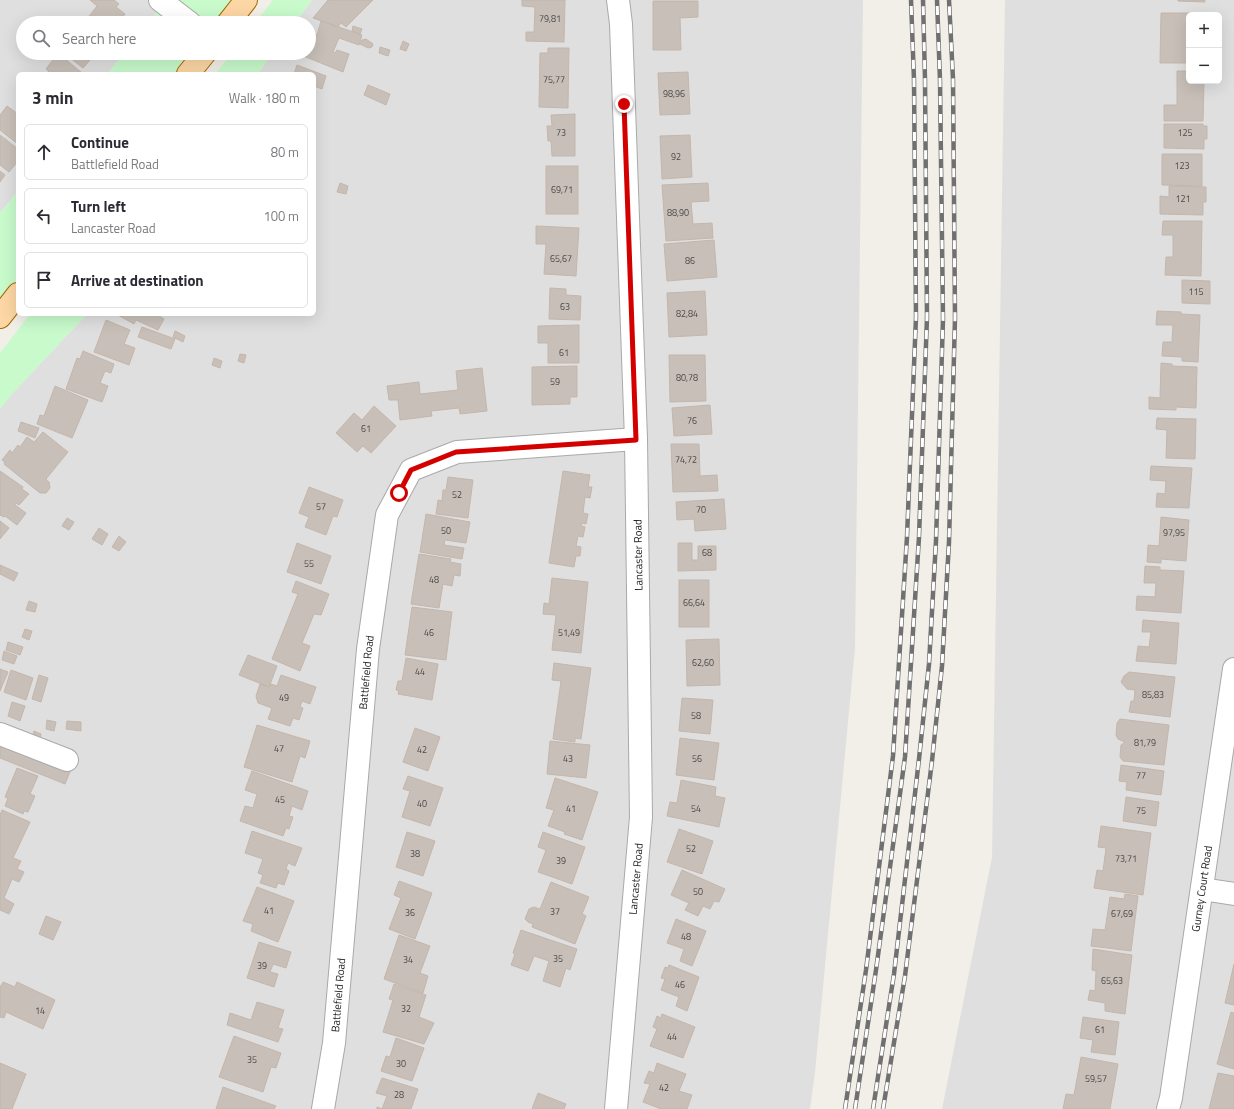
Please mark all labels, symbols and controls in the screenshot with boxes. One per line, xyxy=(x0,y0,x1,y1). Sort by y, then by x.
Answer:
house number: 79,81 xyxy=(539,12,561,25)
map controls xyxy=(1186,12,1222,84)
button: + xyxy=(1186,12,1222,48)
search box xyxy=(16,16,316,60)
icon: search xyxy=(30,27,52,49)
text: Search here xyxy=(62,27,136,50)
button: − xyxy=(1186,48,1222,84)
house number: 75,77 xyxy=(543,73,565,86)
text: 3 min xyxy=(32,85,73,111)
house number: 98,96 xyxy=(663,87,685,100)
text: Walk · 180 m xyxy=(229,88,300,108)
route end xyxy=(615,95,633,113)
house number: 73 xyxy=(556,126,566,139)
house number: 125 xyxy=(1177,126,1193,139)
text: Continue xyxy=(71,131,129,154)
icon: ahead xyxy=(33,141,55,163)
text: 80 m xyxy=(271,142,299,162)
house number: 92 xyxy=(671,150,681,163)
text: Battlefield Road xyxy=(71,154,159,174)
house number: 123 xyxy=(1174,159,1190,172)
house number: 69,71 xyxy=(551,183,573,196)
house number: 121 xyxy=(1175,192,1191,205)
text: Turn left xyxy=(71,195,126,218)
icon: left xyxy=(33,205,55,227)
text: 100 m xyxy=(263,206,299,226)
house number: 88,90 xyxy=(667,206,689,219)
text: Lancaster Road xyxy=(71,218,156,238)
house number: 65,67 xyxy=(550,252,572,265)
house number: 86 xyxy=(685,254,695,267)
icon: arrive xyxy=(33,269,55,291)
text: Arrive at destination xyxy=(71,269,204,292)
house number: 115 xyxy=(1188,285,1204,298)
house number: 63 xyxy=(560,300,570,313)
house number: 82,84 xyxy=(676,307,698,320)
house number: 61 xyxy=(559,346,569,359)
house number: 80,78 xyxy=(676,371,698,384)
house number: 59 xyxy=(550,375,560,388)
house number: 76 xyxy=(687,414,697,427)
house number: 61 xyxy=(361,422,371,435)
house number: 74,72 xyxy=(675,453,697,466)
route start xyxy=(390,484,408,502)
house number: 52 xyxy=(452,488,462,501)
house number: 57 xyxy=(316,500,326,513)
house number: 70 xyxy=(696,503,706,516)
street label: Lancaster Road xyxy=(629,519,647,591)
house number: 50 xyxy=(441,524,451,537)
house number: 97,95 xyxy=(1163,526,1185,539)
house number: 68 xyxy=(702,546,712,559)
house number: 55 xyxy=(304,557,314,570)
house number: 48 xyxy=(429,573,439,586)
house number: 66,64 xyxy=(683,596,705,609)
house number: 46 xyxy=(424,626,434,639)
house number: 51,49 xyxy=(558,626,580,639)
street label: Battlefield Road xyxy=(355,634,378,710)
house number: 62,60 xyxy=(692,656,714,669)
house number: 44 xyxy=(415,665,425,678)
house number: 85,83 xyxy=(1142,688,1164,701)
house number: 49 xyxy=(279,691,289,704)
house number: 58 xyxy=(691,709,701,722)
house number: 81,79 xyxy=(1134,736,1156,749)
house number: 47 xyxy=(274,742,284,755)
house number: 42 xyxy=(417,743,427,756)
house number: 43 xyxy=(563,752,573,765)
house number: 56 xyxy=(692,752,702,765)
house number: 77 xyxy=(1136,769,1146,782)
house number: 45 xyxy=(275,793,285,806)
house number: 40 xyxy=(417,797,427,810)
house number: 41 xyxy=(566,802,576,815)
house number: 54 xyxy=(691,802,701,815)
house number: 75 xyxy=(1136,804,1146,817)
street label: Lancaster Road xyxy=(625,842,647,915)
house number: 52 xyxy=(686,842,696,855)
street label: Gurney Court Road xyxy=(1188,844,1216,933)
house number: 38 xyxy=(410,847,420,860)
house number: 73,71 xyxy=(1115,852,1137,865)
house number: 39 xyxy=(556,854,566,867)
house number: 50 xyxy=(693,885,703,898)
house number: 41 xyxy=(264,904,274,917)
house number: 37 xyxy=(550,905,560,918)
house number: 36 xyxy=(405,906,415,919)
house number: 67,69 xyxy=(1111,907,1133,920)
house number: 48 xyxy=(681,930,691,943)
house number: 35 xyxy=(553,952,563,965)
house number: 34 xyxy=(403,953,413,966)
street label: Battlefield Road xyxy=(327,957,349,1033)
house number: 39 xyxy=(257,959,267,972)
house number: 65,63 xyxy=(1101,974,1123,987)
house number: 46 xyxy=(675,978,685,991)
house number: 32 xyxy=(401,1002,411,1015)
house number: 14 xyxy=(35,1004,45,1017)
house number: 61 xyxy=(1095,1023,1105,1036)
house number: 44 xyxy=(667,1030,677,1043)
house number: 35 xyxy=(247,1053,257,1066)
house number: 30 xyxy=(396,1057,406,1070)
house number: 59,57 xyxy=(1085,1072,1107,1085)
house number: 42 xyxy=(659,1081,669,1094)
house number: 28 xyxy=(394,1088,404,1101)

